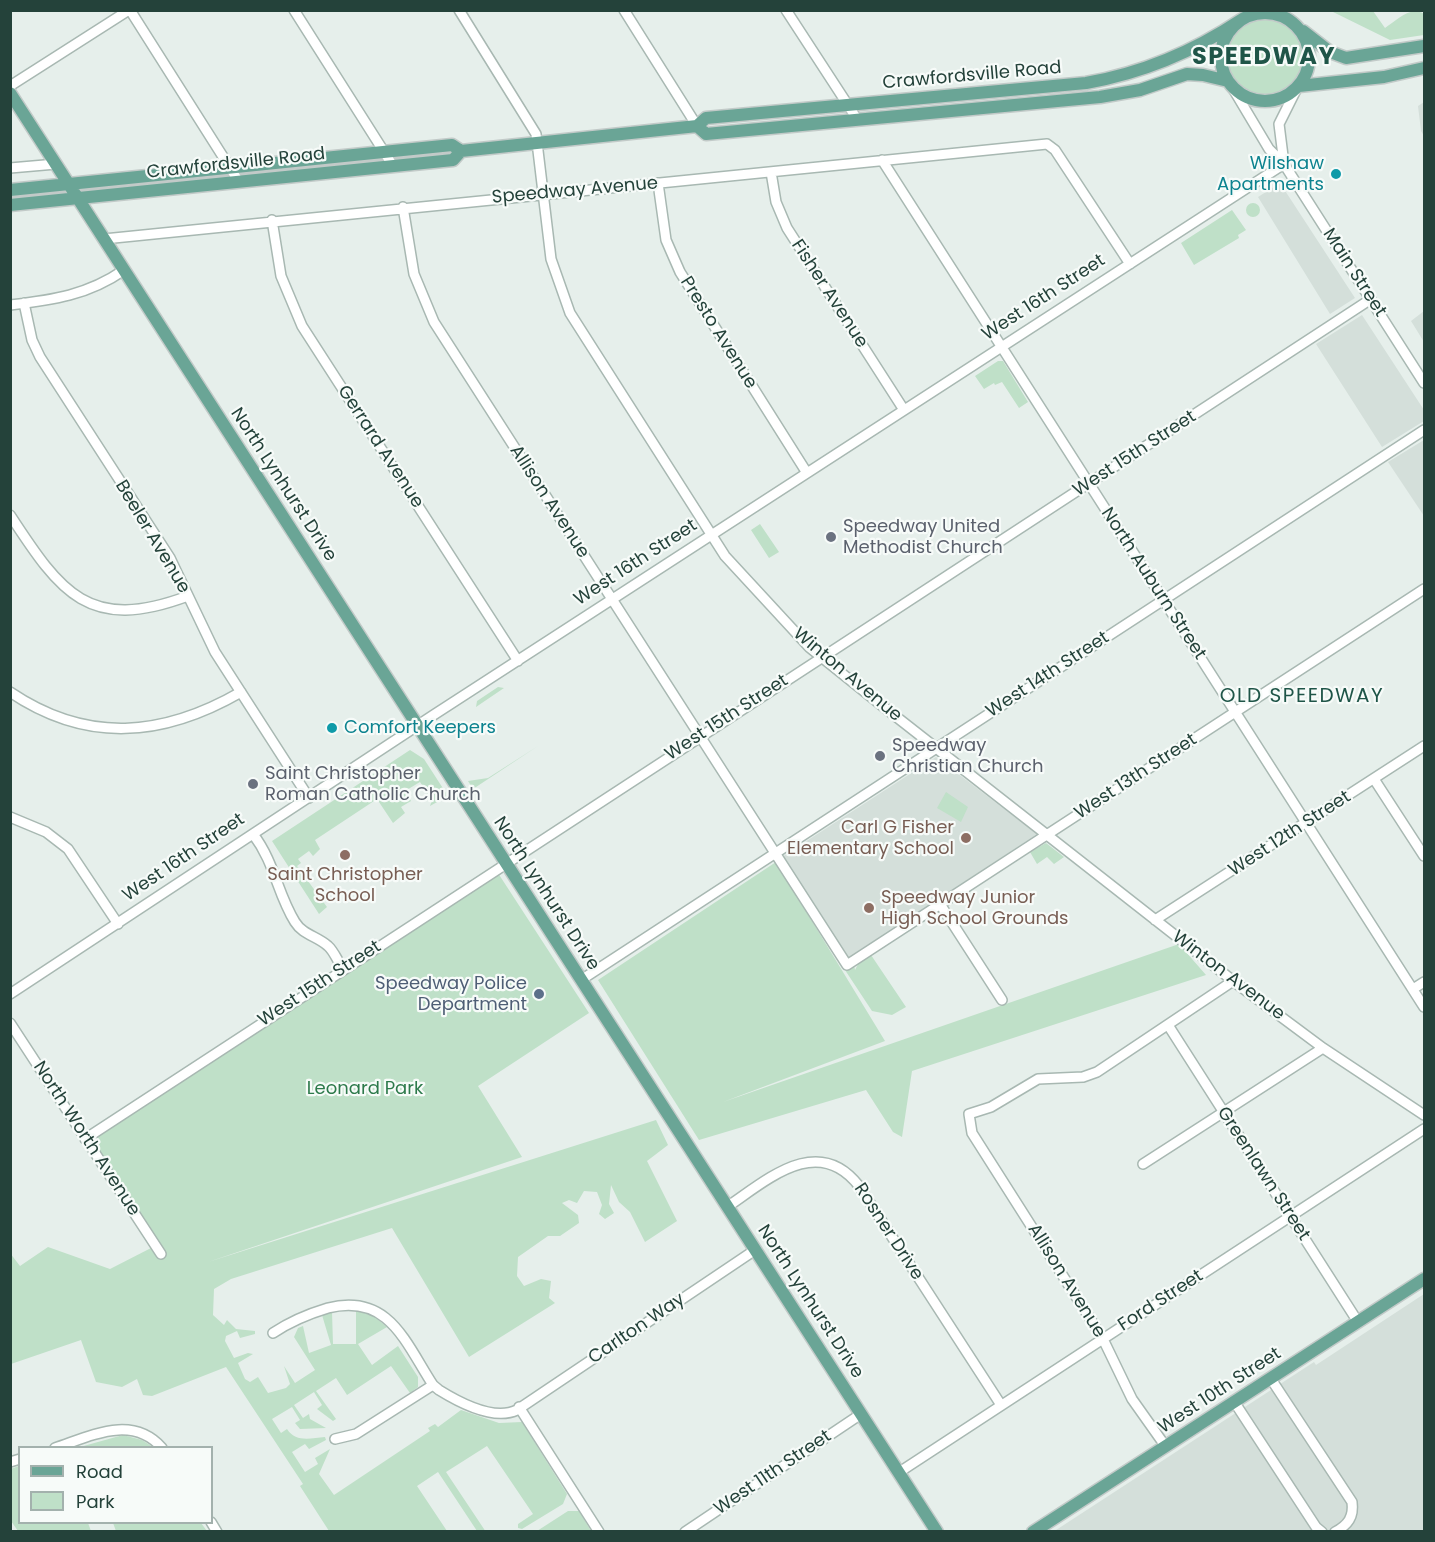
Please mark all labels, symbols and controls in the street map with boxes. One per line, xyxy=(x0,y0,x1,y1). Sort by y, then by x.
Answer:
district label: SPEEDWAY xyxy=(1192,44,1336,72)
street label: Crawfordsville Road xyxy=(882,57,1062,95)
street label: Crawfordsville Road xyxy=(146,144,326,184)
place label: Wilshaw Apartments xyxy=(1217,153,1324,195)
marker: Wilshaw Apartments xyxy=(1329,167,1343,181)
street label: Speedway Avenue xyxy=(491,173,659,209)
street label: Main Street xyxy=(1317,225,1391,321)
street label: Fisher Avenue xyxy=(786,236,872,352)
street label: West 16th Street xyxy=(978,250,1110,346)
street label: Presto Avenue xyxy=(675,273,761,393)
street label: Gerrard Avenue xyxy=(332,382,428,512)
street label: North Lynhurst Drive xyxy=(225,404,341,566)
street label: West 15th Street xyxy=(1070,406,1200,502)
street label: Allison Avenue xyxy=(504,442,594,562)
street label: Beeler Avenue xyxy=(110,477,194,597)
street label: North Auburn Street xyxy=(1096,504,1210,664)
street label: West 16th Street xyxy=(570,515,702,611)
place label: Speedway United Methodist Church xyxy=(843,516,1003,558)
marker: Speedway United Methodist Church xyxy=(824,530,838,544)
street label: Winton Avenue xyxy=(788,623,906,727)
street label: West 14th Street xyxy=(983,627,1113,723)
street label: West 15th Street xyxy=(662,670,792,766)
district label: OLD SPEEDWAY xyxy=(1220,685,1384,709)
place label: Comfort Keepers xyxy=(344,717,496,739)
marker: Comfort Keepers xyxy=(325,721,339,735)
street label: West 13th Street xyxy=(1071,729,1201,825)
place label: Speedway Christian Church xyxy=(892,735,1044,777)
marker: Speedway Christian Church xyxy=(873,749,887,763)
place label: Saint Christopher Roman Catholic Church xyxy=(265,763,481,806)
marker: Saint Christopher Roman Catholic Church xyxy=(246,777,260,791)
street label: West 12th Street xyxy=(1225,786,1355,882)
street label: West 16th Street xyxy=(119,809,249,907)
street label: North Lynhurst Drive xyxy=(488,813,604,975)
place label: Carl G Fisher Elementary School xyxy=(787,817,954,860)
marker: Carl G Fisher Elementary School xyxy=(959,831,973,845)
marker: Saint Christopher School xyxy=(338,848,352,862)
place label: Saint Christopher School xyxy=(267,864,423,906)
place label: Speedway Junior High School Grounds xyxy=(881,887,1069,930)
marker: Speedway Junior High School Grounds xyxy=(862,901,876,915)
street label: Winton Avenue xyxy=(1167,927,1289,1025)
street label: West 15th Street xyxy=(255,936,385,1032)
place label: Speedway Police Department xyxy=(375,973,527,1016)
marker: Speedway Police Department xyxy=(532,987,546,1001)
street label: North Worth Avenue xyxy=(28,1058,144,1220)
park label: Leonard Park xyxy=(307,1078,423,1100)
street label: Greenlawn Street xyxy=(1212,1103,1314,1245)
street label: Rosner Drive xyxy=(849,1179,927,1285)
street label: Allison Avenue xyxy=(1022,1220,1110,1342)
street label: North Lynhurst Drive xyxy=(752,1221,868,1383)
street label: Ford Street xyxy=(1114,1266,1208,1336)
street label: Carlton Way xyxy=(585,1289,689,1369)
street label: West 10th Street xyxy=(1155,1343,1285,1439)
street label: West 11th Street xyxy=(710,1426,836,1520)
legend xyxy=(18,1446,213,1524)
text: Road xyxy=(76,1459,123,1484)
text: Park xyxy=(76,1489,115,1514)

